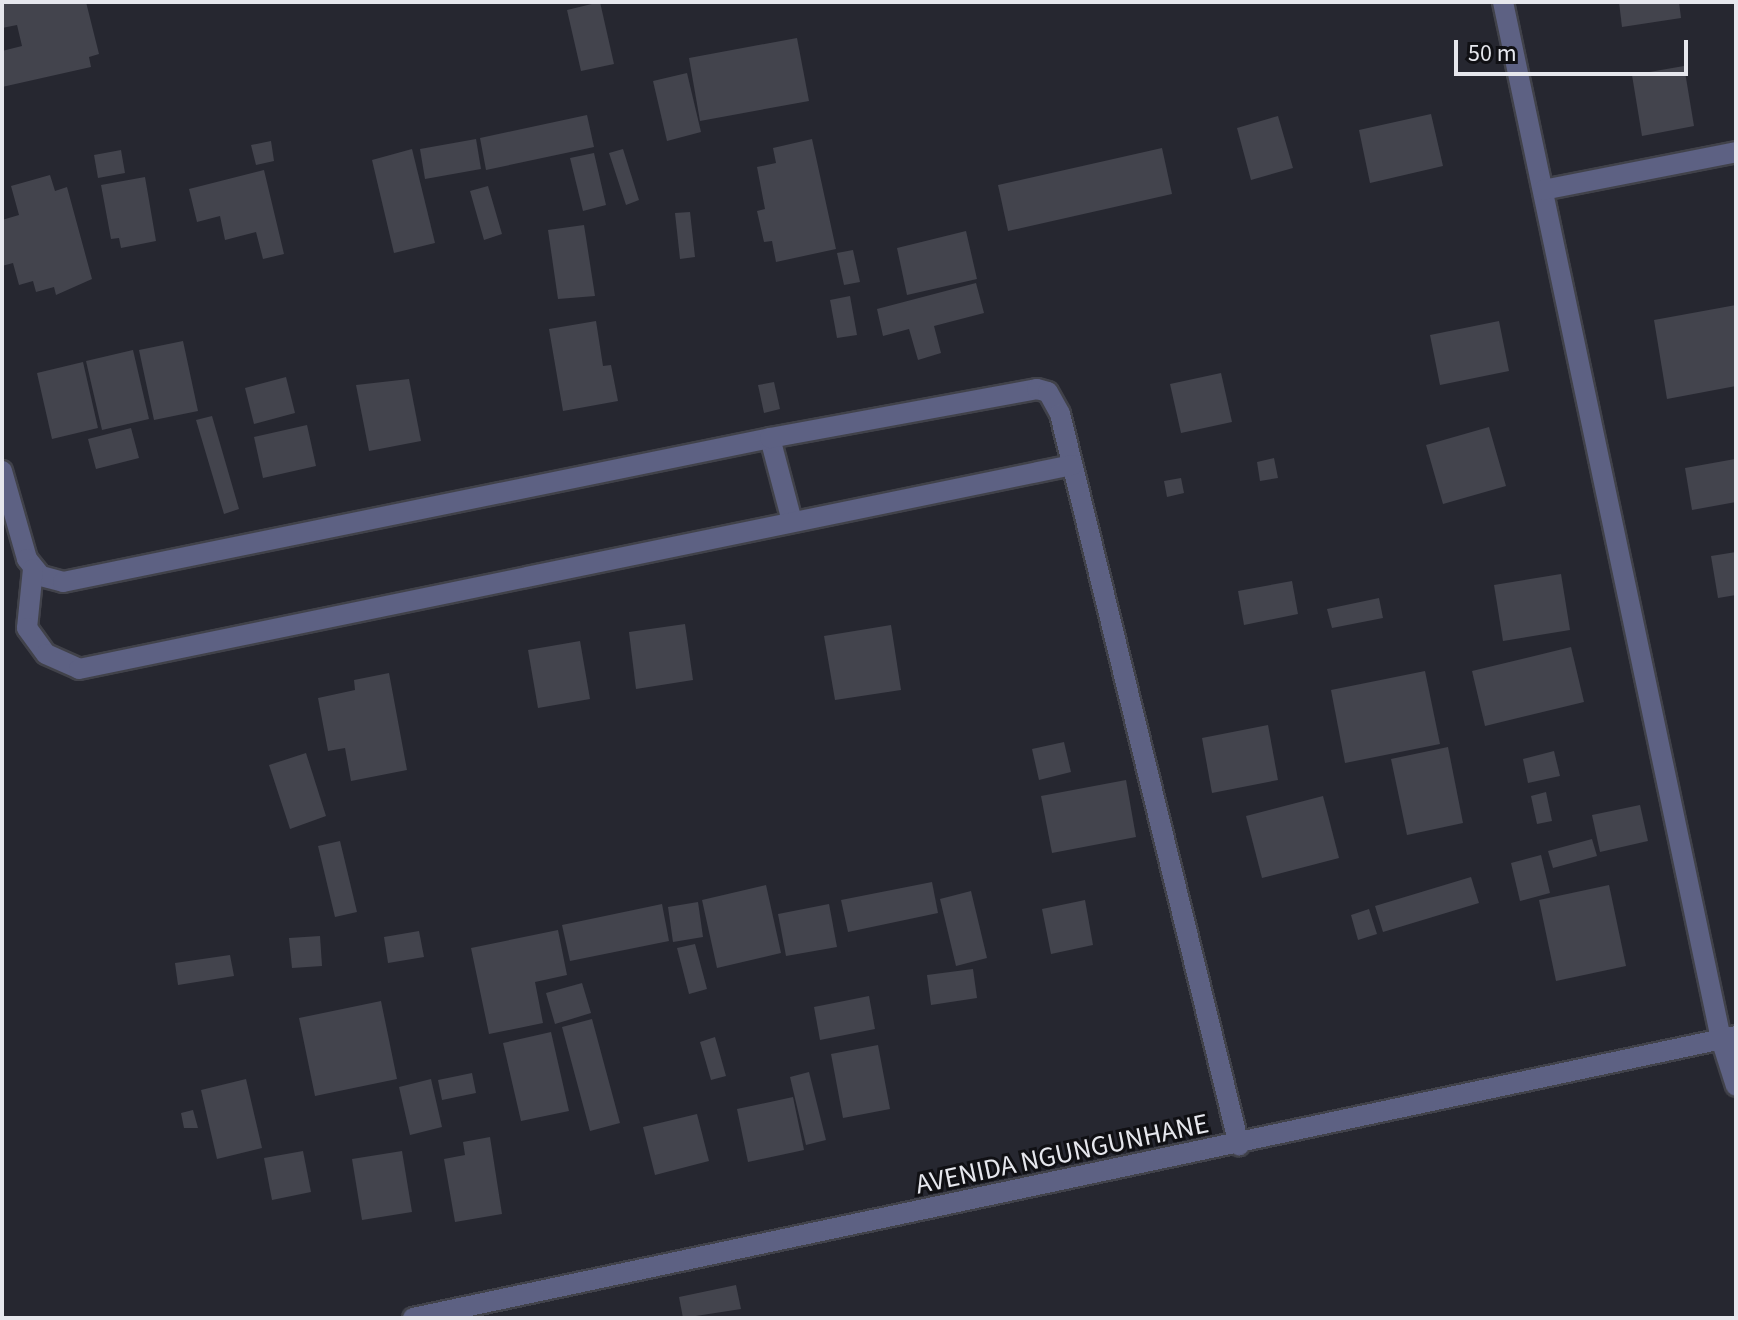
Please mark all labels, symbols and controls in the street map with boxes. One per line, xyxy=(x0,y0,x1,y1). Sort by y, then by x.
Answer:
scale bar xyxy=(1458,24,1692,74)
text: 50 m xyxy=(1468,36,1517,71)
street label: AVENIDA NGUNGUNHANE xyxy=(912,1107,1212,1201)

